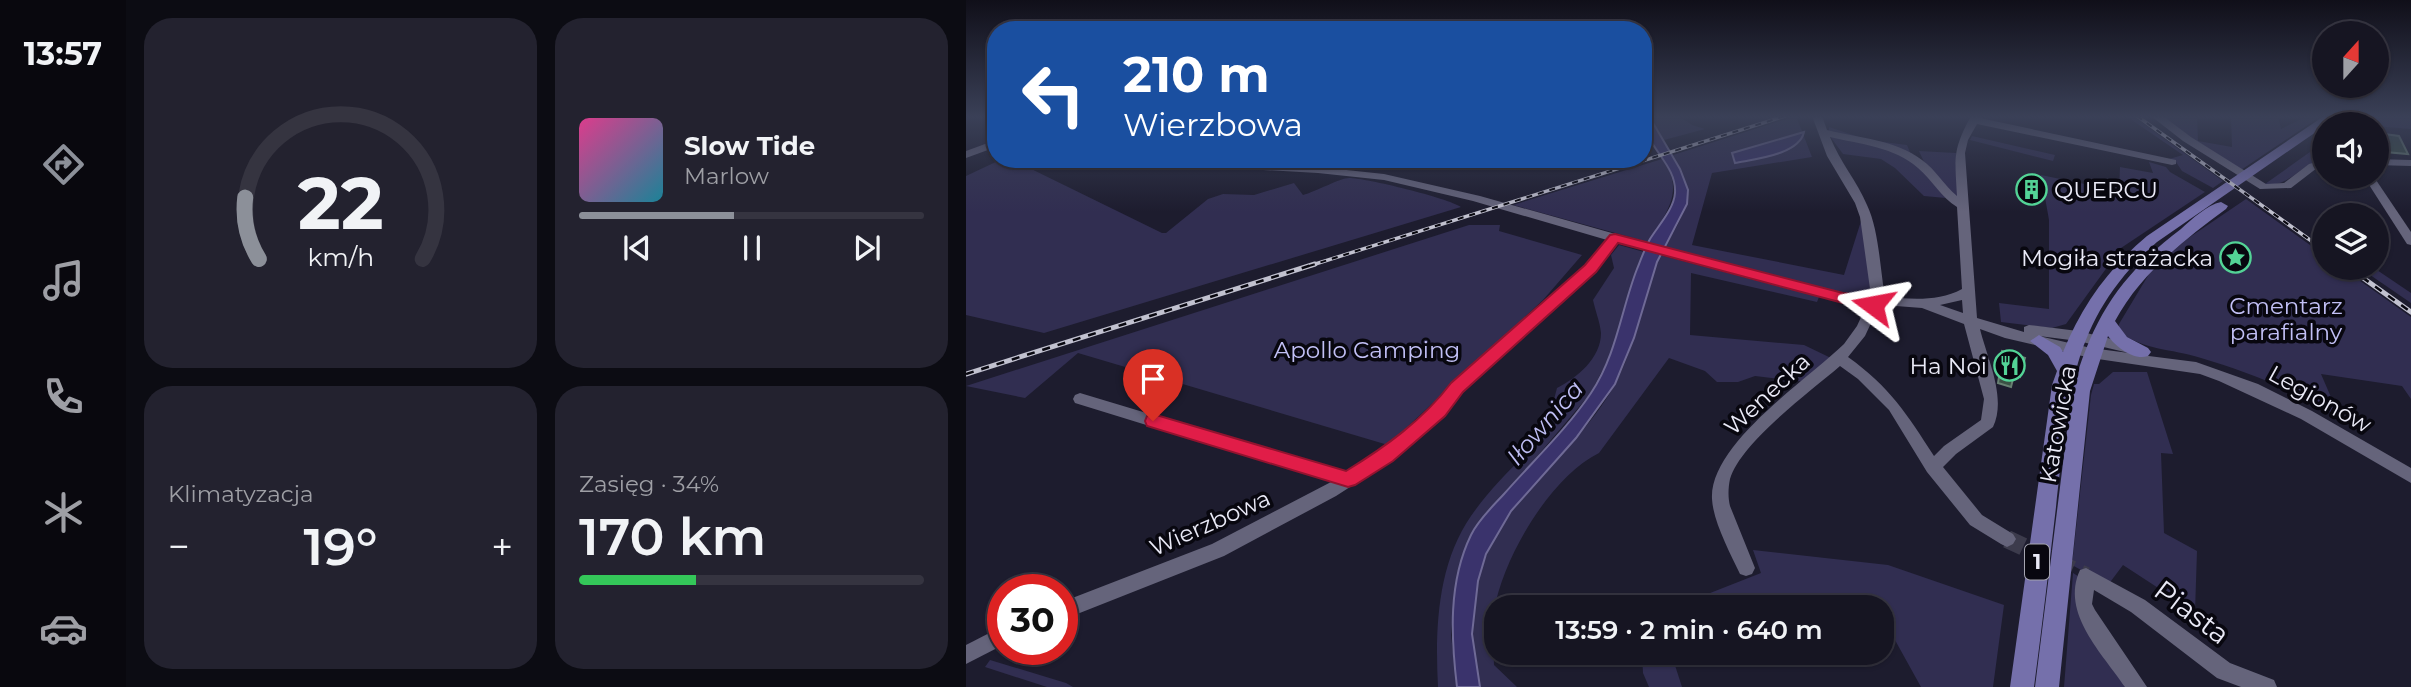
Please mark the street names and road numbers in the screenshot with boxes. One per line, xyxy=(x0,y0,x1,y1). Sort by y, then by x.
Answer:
street label: Wenecka xyxy=(1718,347,1816,441)
street label: Legionów xyxy=(2264,359,2377,439)
street label: Katowicka xyxy=(2034,363,2082,485)
street label: Wierzbowa xyxy=(1145,484,1275,562)
road number: 1 xyxy=(2025,544,2049,580)
street label: Piasta xyxy=(2148,573,2236,651)

